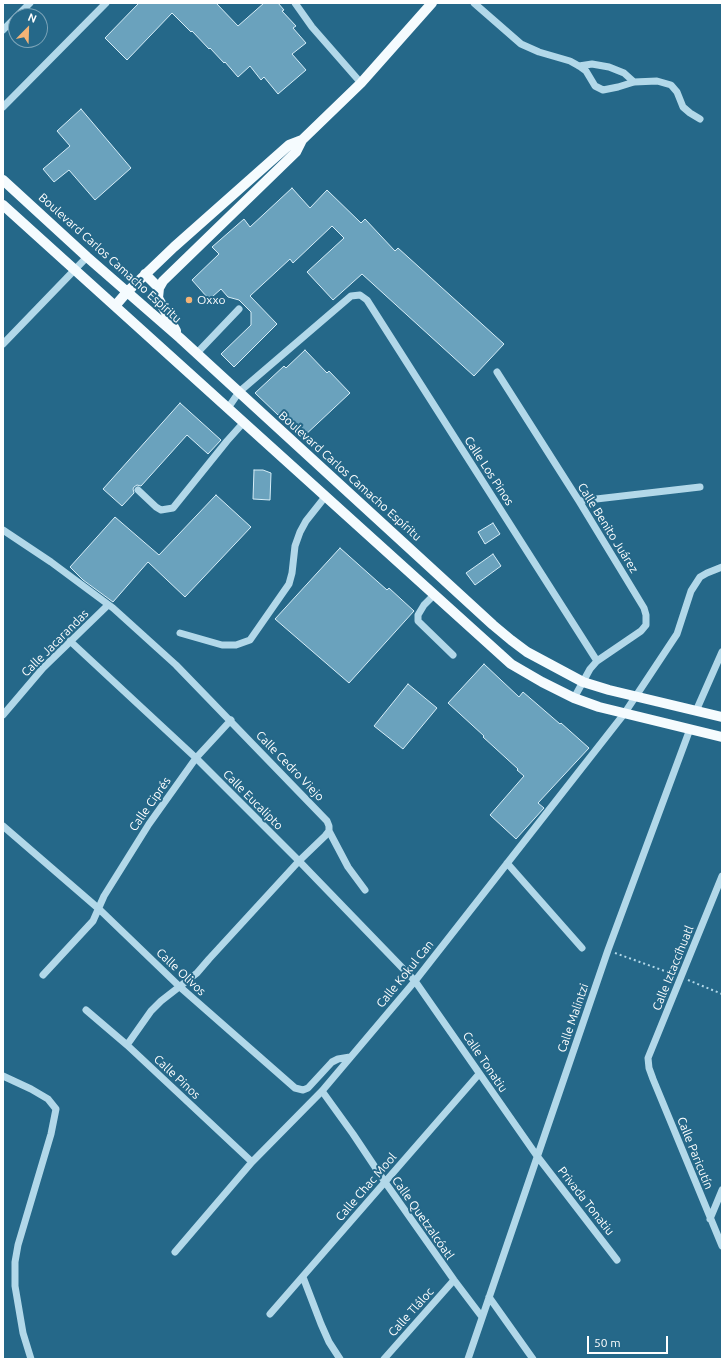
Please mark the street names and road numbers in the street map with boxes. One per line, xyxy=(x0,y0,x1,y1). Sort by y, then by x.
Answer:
street label: Boulevard Carlos Camacho Espíritu xyxy=(36,190,184,326)
street label: Boulevard Carlos Camacho Espíritu xyxy=(276,408,424,544)
street label: Calle Los Pinos xyxy=(461,434,517,508)
street label: Calle Benito Juárez xyxy=(575,480,641,576)
street label: Calle Jacarandas xyxy=(18,606,92,680)
street label: Calle Cedro Viejo xyxy=(253,728,327,804)
street label: Calle Eucalipto xyxy=(220,767,286,833)
street label: Calle Ciprés xyxy=(126,774,174,834)
street label: Calle Iztaccíhuatl xyxy=(649,923,697,1013)
street label: Calle Kokul Can xyxy=(373,937,437,1011)
street label: Calle Olivos xyxy=(153,945,209,999)
street label: Calle Malintzi xyxy=(554,982,592,1054)
street label: Calle Tonatiu xyxy=(460,1029,510,1095)
street label: Calle Pinos xyxy=(151,1052,203,1102)
street label: Calle Paricutín xyxy=(674,1115,716,1191)
street label: Calle Chac Mool xyxy=(333,1150,399,1224)
street label: Privada Tonatiu xyxy=(555,1164,617,1238)
street label: Calle Quetzalcóatl xyxy=(389,1174,457,1262)
street label: Calle Tláloc xyxy=(385,1285,437,1339)

